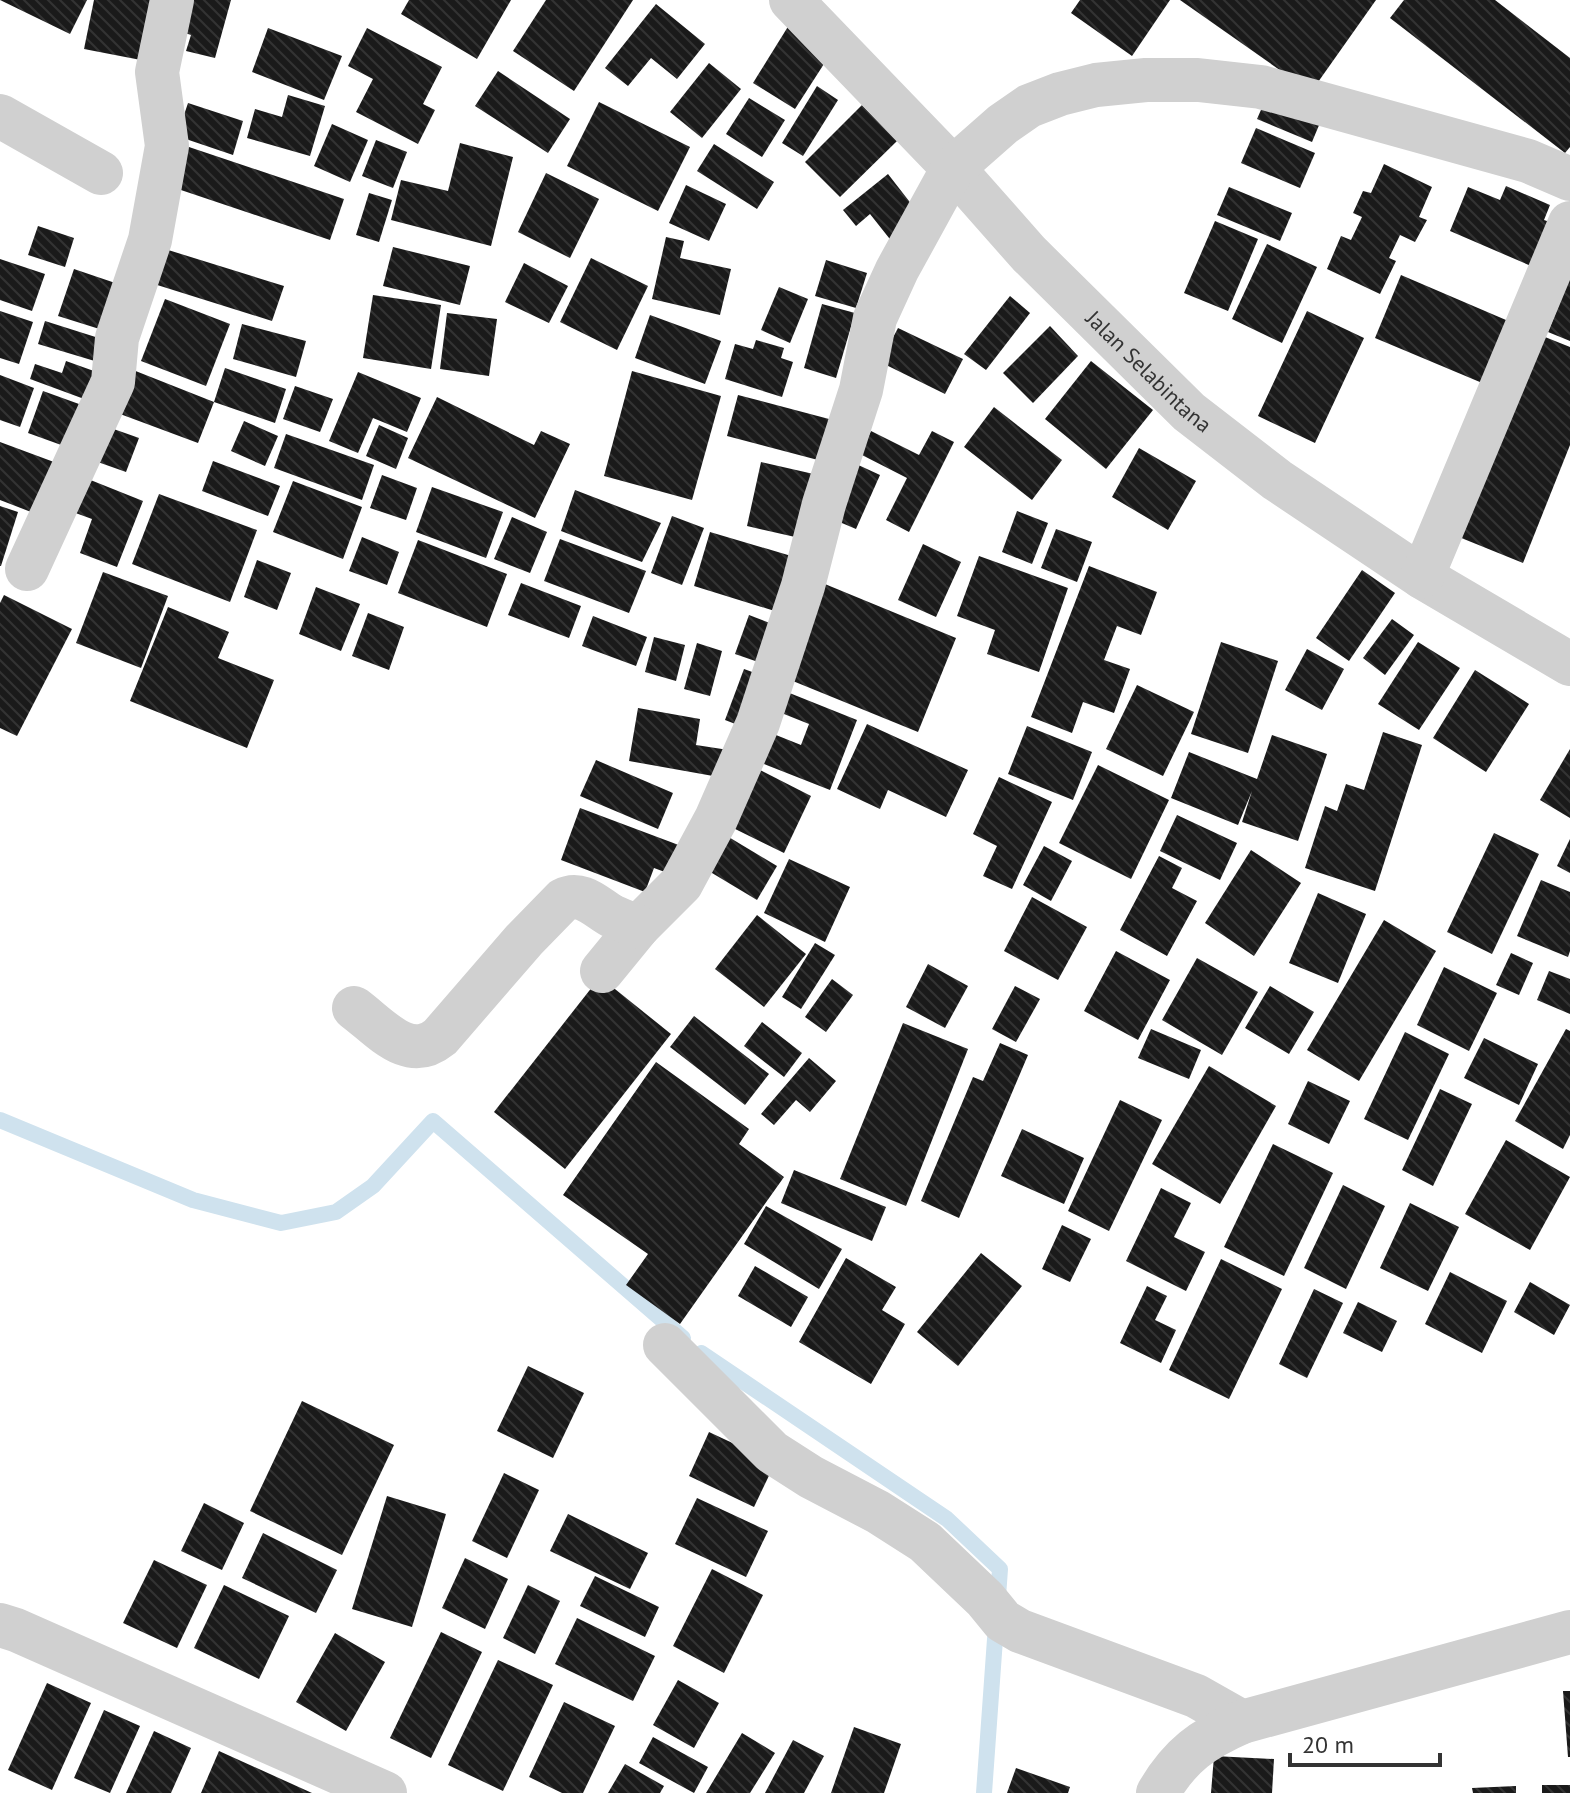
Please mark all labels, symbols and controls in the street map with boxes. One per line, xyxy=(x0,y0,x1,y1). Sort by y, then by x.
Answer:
street label: Jalan Selabintana xyxy=(1080,304,1217,438)
scale bar xyxy=(1290,1717,1440,1767)
text: 20 m xyxy=(1302,1729,1354,1760)

